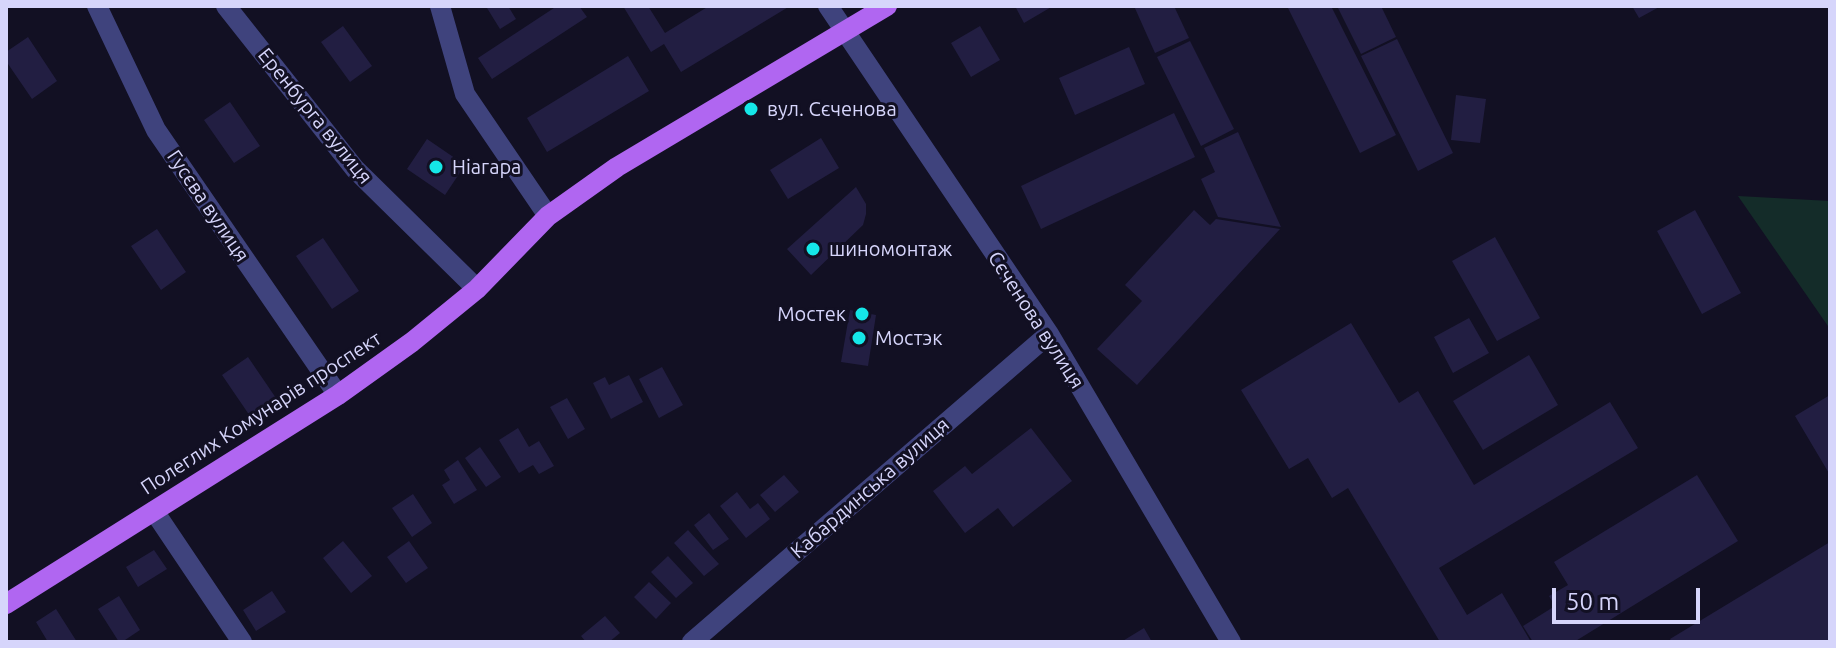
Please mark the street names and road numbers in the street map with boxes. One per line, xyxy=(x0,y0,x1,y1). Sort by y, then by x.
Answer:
street label: Еренбурга вулиця xyxy=(253,43,377,189)
street label: Гусєва вулиця xyxy=(162,146,254,266)
street label: Сєченова вулиця xyxy=(983,247,1089,393)
street label: Полеглих Комунарів проспект xyxy=(136,326,386,500)
street label: Кабардинська вулиця xyxy=(786,413,954,563)

